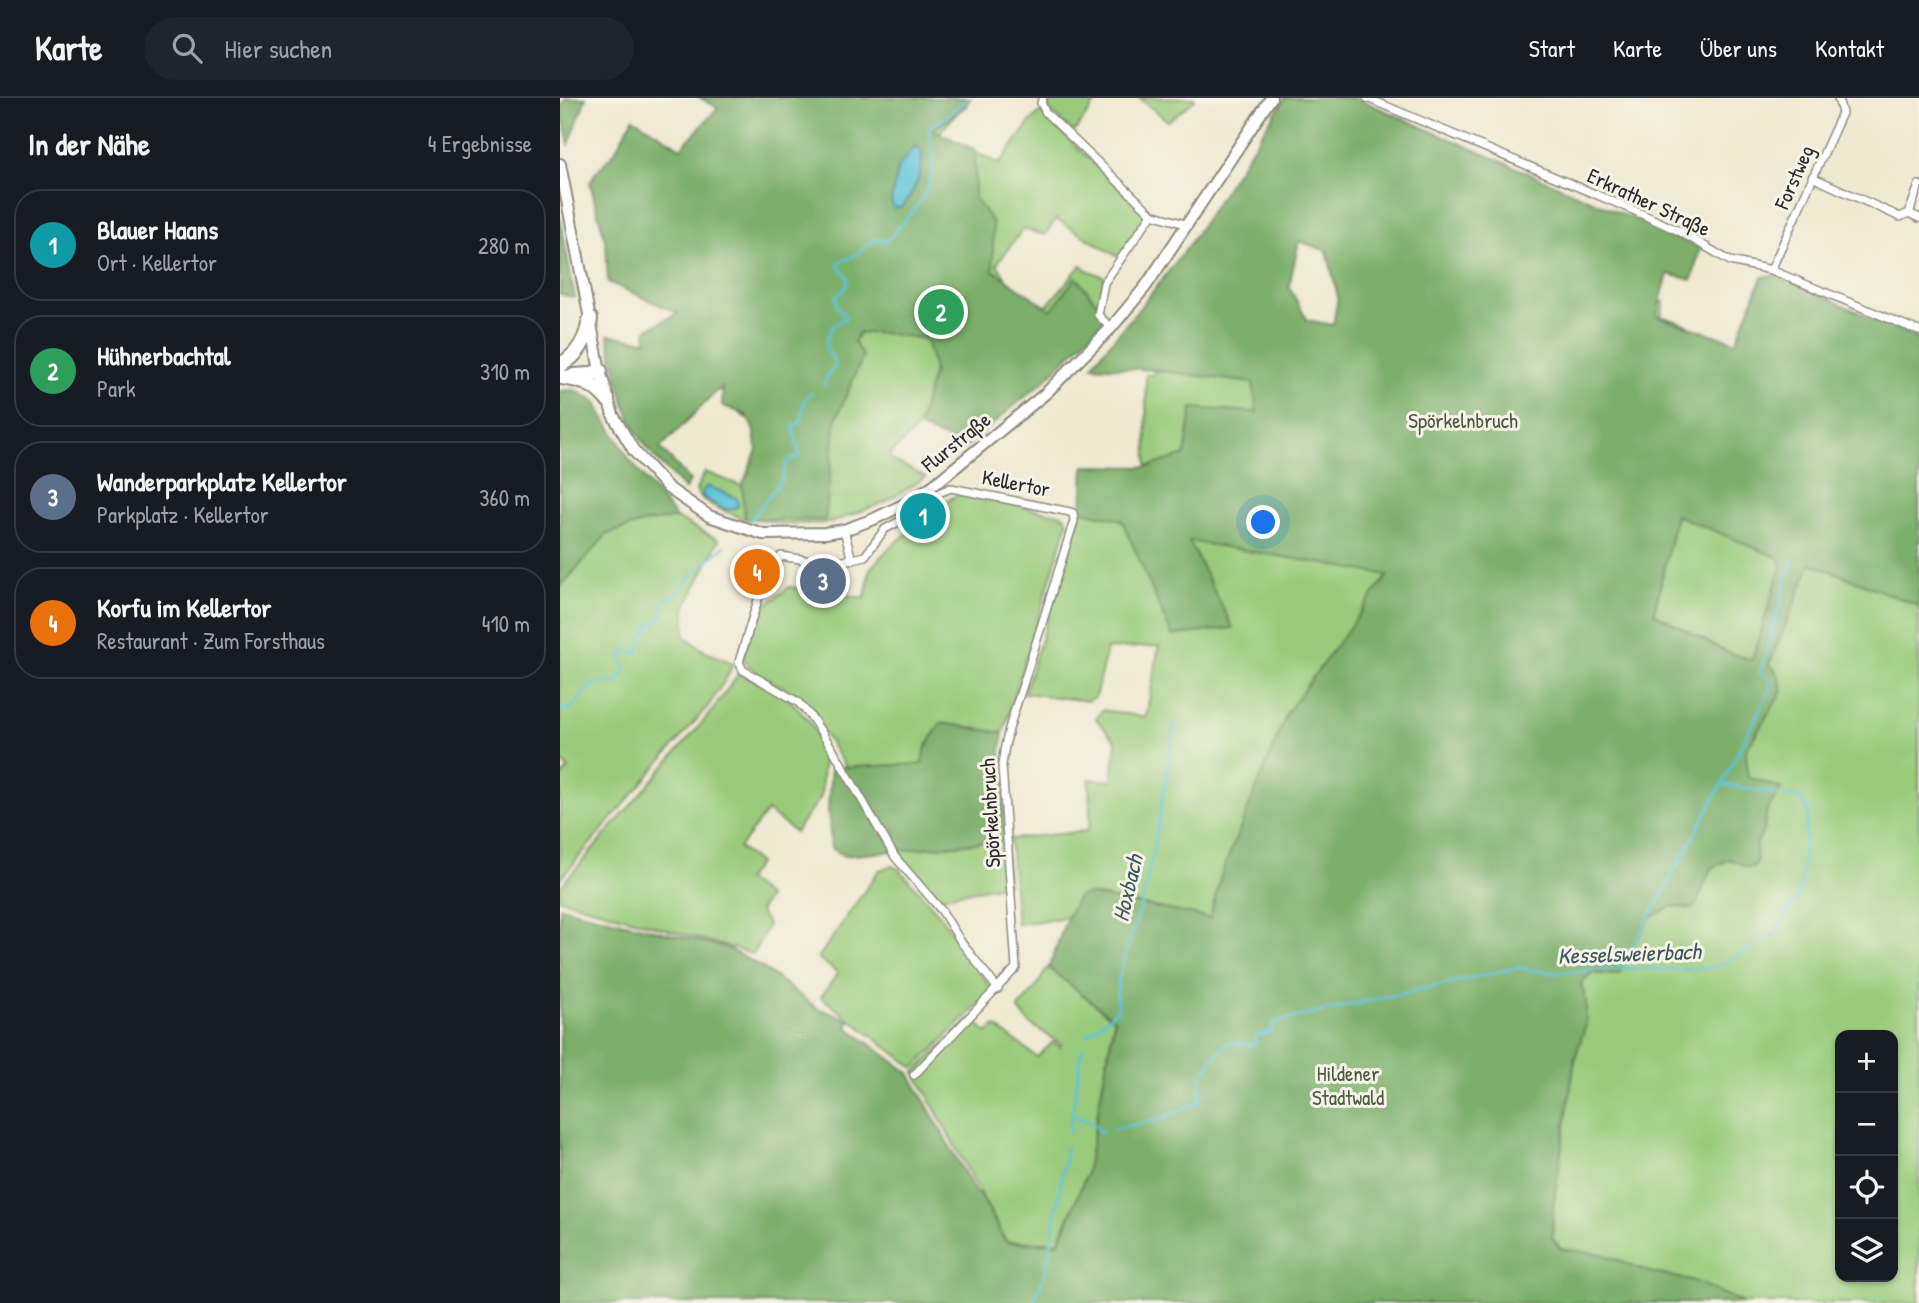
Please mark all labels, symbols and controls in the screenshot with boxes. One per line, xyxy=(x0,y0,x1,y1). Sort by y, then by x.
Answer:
search box xyxy=(144,17,634,80)
text: Karte xyxy=(35,26,102,70)
icon: search xyxy=(168,29,206,67)
text: Hier suchen xyxy=(224,31,332,66)
text: Start xyxy=(1529,32,1575,64)
text: Karte xyxy=(1613,32,1662,64)
text: Über uns xyxy=(1700,32,1777,64)
text: Kontakt xyxy=(1815,32,1884,64)
text: In der Nähe xyxy=(28,124,150,164)
text: 4 Ergebnisse xyxy=(428,128,532,159)
street label: Forstweg xyxy=(1767,140,1821,214)
street label: Erkrather Straße xyxy=(1583,161,1715,243)
text: Blauer Haans xyxy=(97,212,218,247)
text: 1 xyxy=(49,230,57,261)
text: 280 m xyxy=(478,230,530,261)
text: Ort · Kellertor xyxy=(97,247,217,278)
pin: 2 xyxy=(918,286,964,338)
text: Hühnerbachtal xyxy=(97,338,231,373)
text: 2 xyxy=(48,356,58,387)
text: 310 m xyxy=(480,356,530,387)
text: Park xyxy=(97,373,135,404)
street label: Flurstraße xyxy=(915,405,997,479)
park label: Spörkelnbruch xyxy=(1408,406,1518,435)
street label: Kellertor xyxy=(980,462,1052,504)
text: Wanderparkplatz Kellertor xyxy=(97,464,347,499)
text: 3 xyxy=(48,482,58,513)
text: 360 m xyxy=(479,482,530,513)
pin: 1 xyxy=(900,490,946,542)
text: Parkplatz · Kellertor xyxy=(97,499,269,530)
your location xyxy=(1246,505,1280,539)
pin: 4 xyxy=(734,546,780,598)
pin: 3 xyxy=(800,555,846,607)
text: Korfu im Kellertor xyxy=(97,590,271,625)
text: 4 xyxy=(49,608,57,639)
text: 410 m xyxy=(482,608,530,639)
text: Restaurant · Zum Forsthaus xyxy=(97,625,325,656)
street label: Spörkelnbruch xyxy=(973,757,1007,868)
water label: Hoxbach xyxy=(1104,850,1150,924)
water label: Kesselsweierbach xyxy=(1557,935,1702,971)
map controls xyxy=(1835,1030,1898,1282)
button: + xyxy=(1835,1030,1898,1093)
park label: Hildener Stadtwald xyxy=(1312,1059,1384,1112)
button: − xyxy=(1835,1093,1898,1156)
button: locate xyxy=(1835,1156,1898,1219)
button: layers xyxy=(1835,1219,1898,1282)

